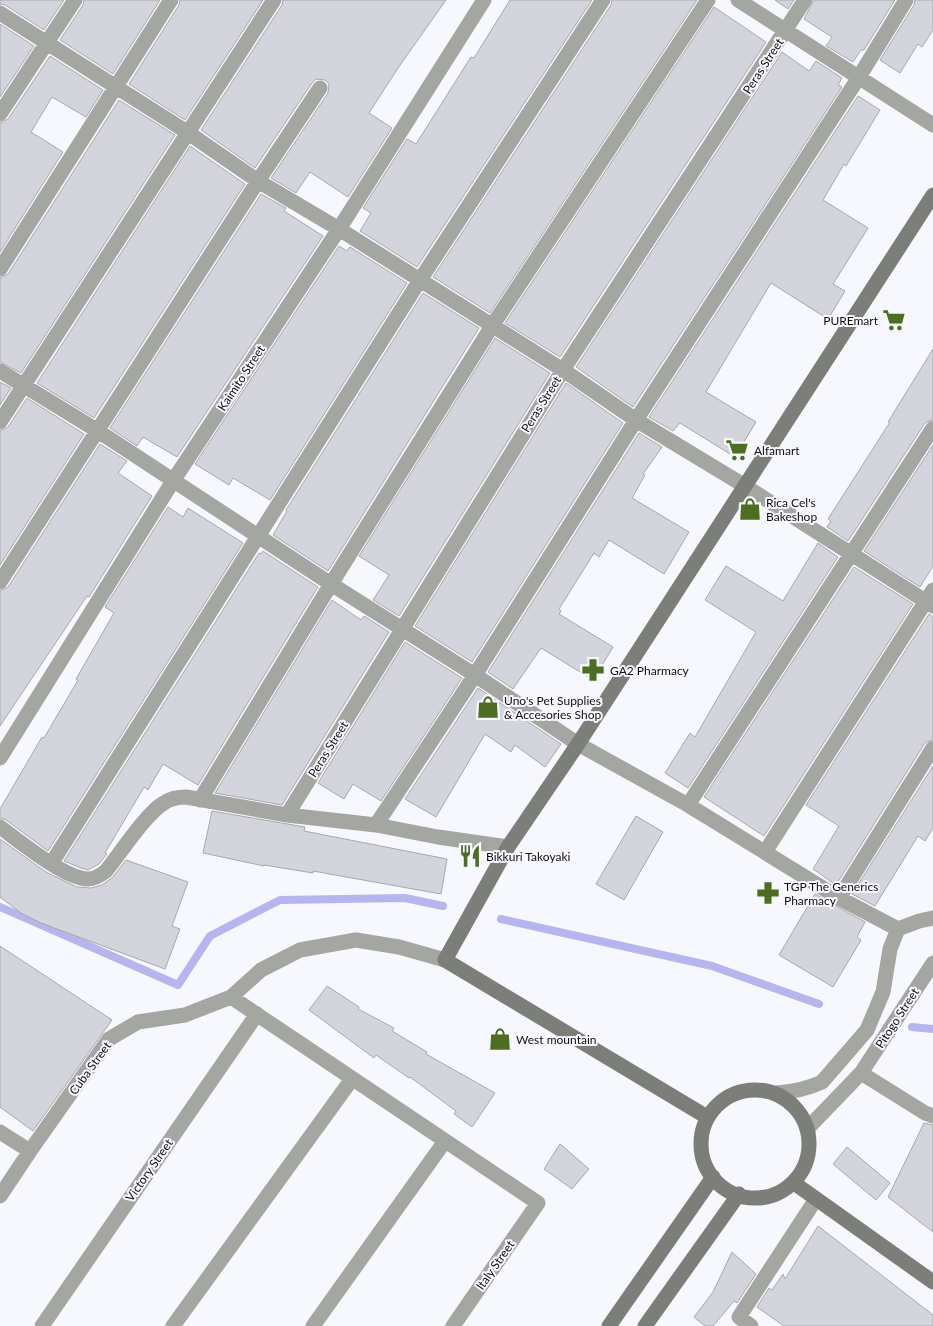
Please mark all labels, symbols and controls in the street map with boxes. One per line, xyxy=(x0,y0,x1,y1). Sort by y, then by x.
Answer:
street label: Peras Street xyxy=(739,35,787,97)
supermarket icon: PUREmart xyxy=(881,307,907,333)
place label: PUREmart xyxy=(823,313,879,328)
street label: Kaimito Street xyxy=(214,342,268,414)
street label: Peras Street xyxy=(518,373,565,435)
supermarket icon: Alfamart xyxy=(724,437,750,463)
place label: Alfamart xyxy=(754,443,800,458)
place label: Rica Cel's Bakeshop xyxy=(766,495,817,524)
shop icon: Rica Cel's Bakeshop xyxy=(737,496,763,522)
pharmacy icon: GA2 Pharmacy xyxy=(580,657,606,683)
place label: GA2 Pharmacy xyxy=(610,663,690,678)
place label: Uno's Pet Supplies & Accesories Shop xyxy=(504,693,602,722)
shop icon: Uno's Pet Supplies & Accesories Shop xyxy=(475,694,501,720)
street label: Peras Street xyxy=(305,718,352,780)
restaurant icon: Bikkuri Takoyaki xyxy=(457,843,483,869)
place label: Bikkuri Takoyaki xyxy=(486,849,571,864)
place label: TGP The Generics Pharmacy xyxy=(784,879,878,908)
pharmacy icon: TGP The Generics Pharmacy xyxy=(755,880,781,906)
street label: Pitogo Street xyxy=(872,985,922,1051)
shop icon: West mountain xyxy=(487,1026,513,1052)
place label: West mountain xyxy=(516,1032,596,1047)
street label: Cuba Street xyxy=(66,1038,115,1097)
street label: Victory Street xyxy=(122,1135,176,1204)
street label: Italy Street xyxy=(473,1237,518,1293)

